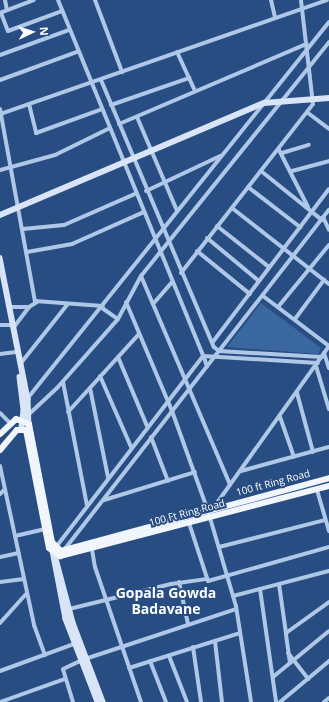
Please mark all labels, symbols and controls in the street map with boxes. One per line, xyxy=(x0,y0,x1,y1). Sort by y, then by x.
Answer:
north arrow xyxy=(12,12,52,52)
text: N xyxy=(37,26,52,36)
street label: 100 ft Ring Road xyxy=(235,467,311,499)
street label: 100 Ft Ring Road xyxy=(148,497,226,529)
district label: Gopala Gowda Badavane xyxy=(116,585,216,618)

